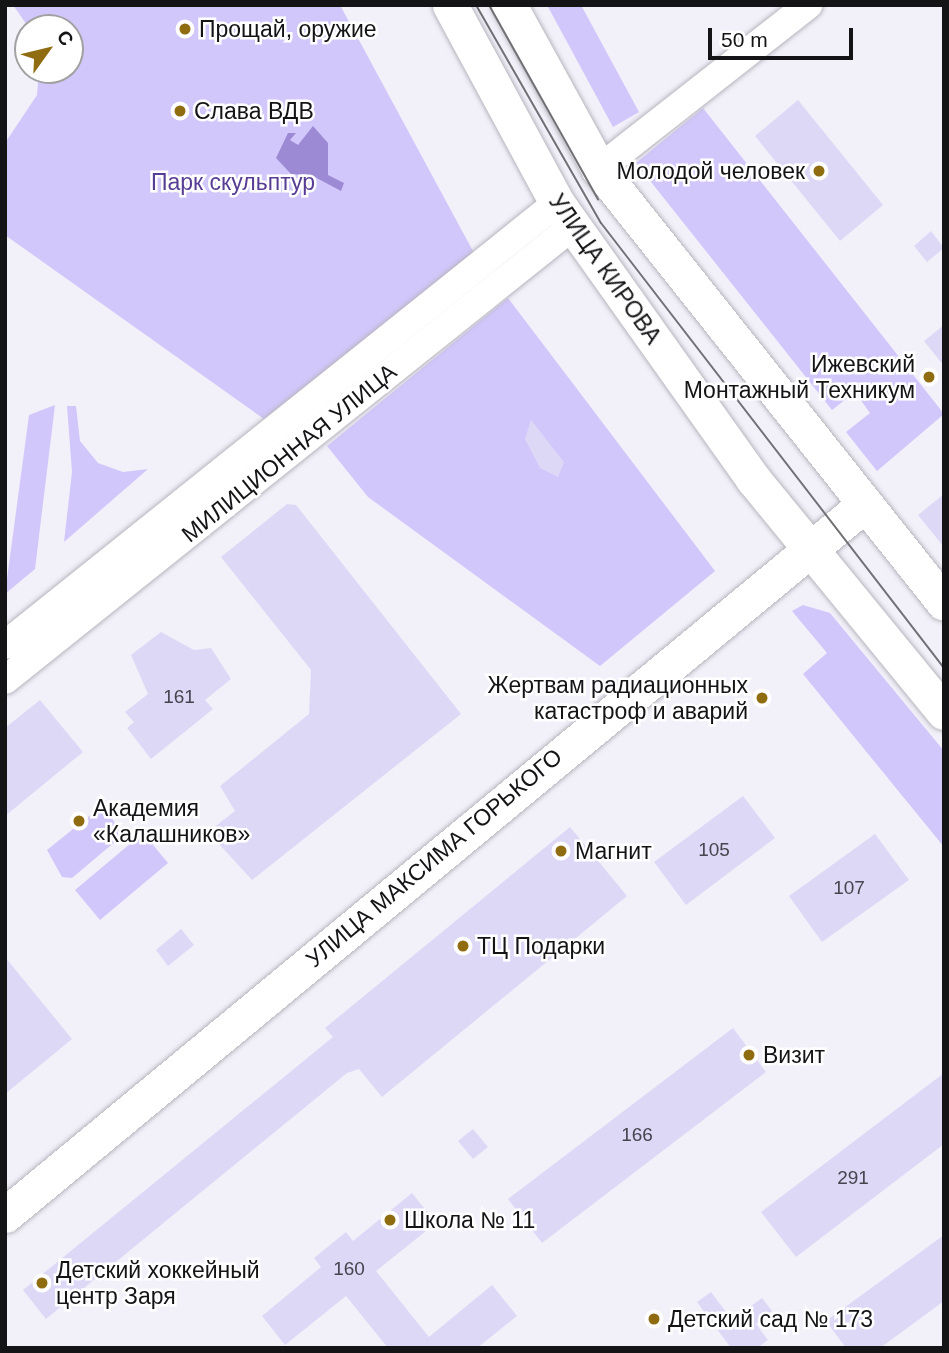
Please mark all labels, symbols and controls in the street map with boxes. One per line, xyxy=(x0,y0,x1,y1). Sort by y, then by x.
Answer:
north arrow xyxy=(14,14,84,84)
scale bar xyxy=(711,14,856,58)
place label: Прощай, оружие xyxy=(199,15,377,43)
marker: Прощай, оружие xyxy=(177,21,193,37)
text: С xyxy=(53,27,78,50)
text: 50 m xyxy=(721,28,768,51)
place label: Слава ВДВ xyxy=(194,97,314,125)
marker: Слава ВДВ xyxy=(172,103,188,119)
place label: Молодой человек xyxy=(617,157,805,185)
marker: Молодой человек xyxy=(811,163,827,179)
park label: Парк скульптур xyxy=(151,168,315,196)
street label: УЛИЦА КИРОВА xyxy=(543,189,667,349)
place label: Ижевский Монтажный Техникум xyxy=(684,350,915,404)
street label: МИЛИЦИОННАЯ УЛИЦА xyxy=(176,358,402,548)
marker: Ижевский Монтажный Техникум xyxy=(921,369,937,385)
place label: Жертвам радиационных катастроф и аварий xyxy=(488,671,748,725)
house number: 161 xyxy=(163,686,195,708)
marker: Жертвам радиационных катастроф и аварий xyxy=(754,690,770,706)
street label: УЛИЦА МАКСИМА ГОРЬКОГО xyxy=(300,743,568,973)
place label: Академия «Калашников» xyxy=(93,794,250,848)
marker: Академия «Калашников» xyxy=(71,813,87,829)
place label: Магнит xyxy=(575,837,652,865)
house number: 105 xyxy=(698,839,730,861)
marker: Магнит xyxy=(553,843,569,859)
house number: 107 xyxy=(833,877,865,899)
place label: ТЦ Подарки xyxy=(477,932,605,960)
marker: ТЦ Подарки xyxy=(455,938,471,954)
place label: Визит xyxy=(763,1041,825,1069)
marker: Визит xyxy=(741,1047,757,1063)
house number: 166 xyxy=(621,1124,653,1146)
house number: 291 xyxy=(837,1167,869,1189)
place label: Школа № 11 xyxy=(404,1206,535,1234)
marker: Школа № 11 xyxy=(382,1212,398,1228)
place label: Детский хоккейный центр Заря xyxy=(56,1256,260,1310)
house number: 160 xyxy=(333,1258,365,1280)
marker: Детский хоккейный центр Заря xyxy=(34,1275,50,1291)
place label: Детский сад № 173 xyxy=(668,1305,873,1333)
marker: Детский сад № 173 xyxy=(646,1311,662,1327)

